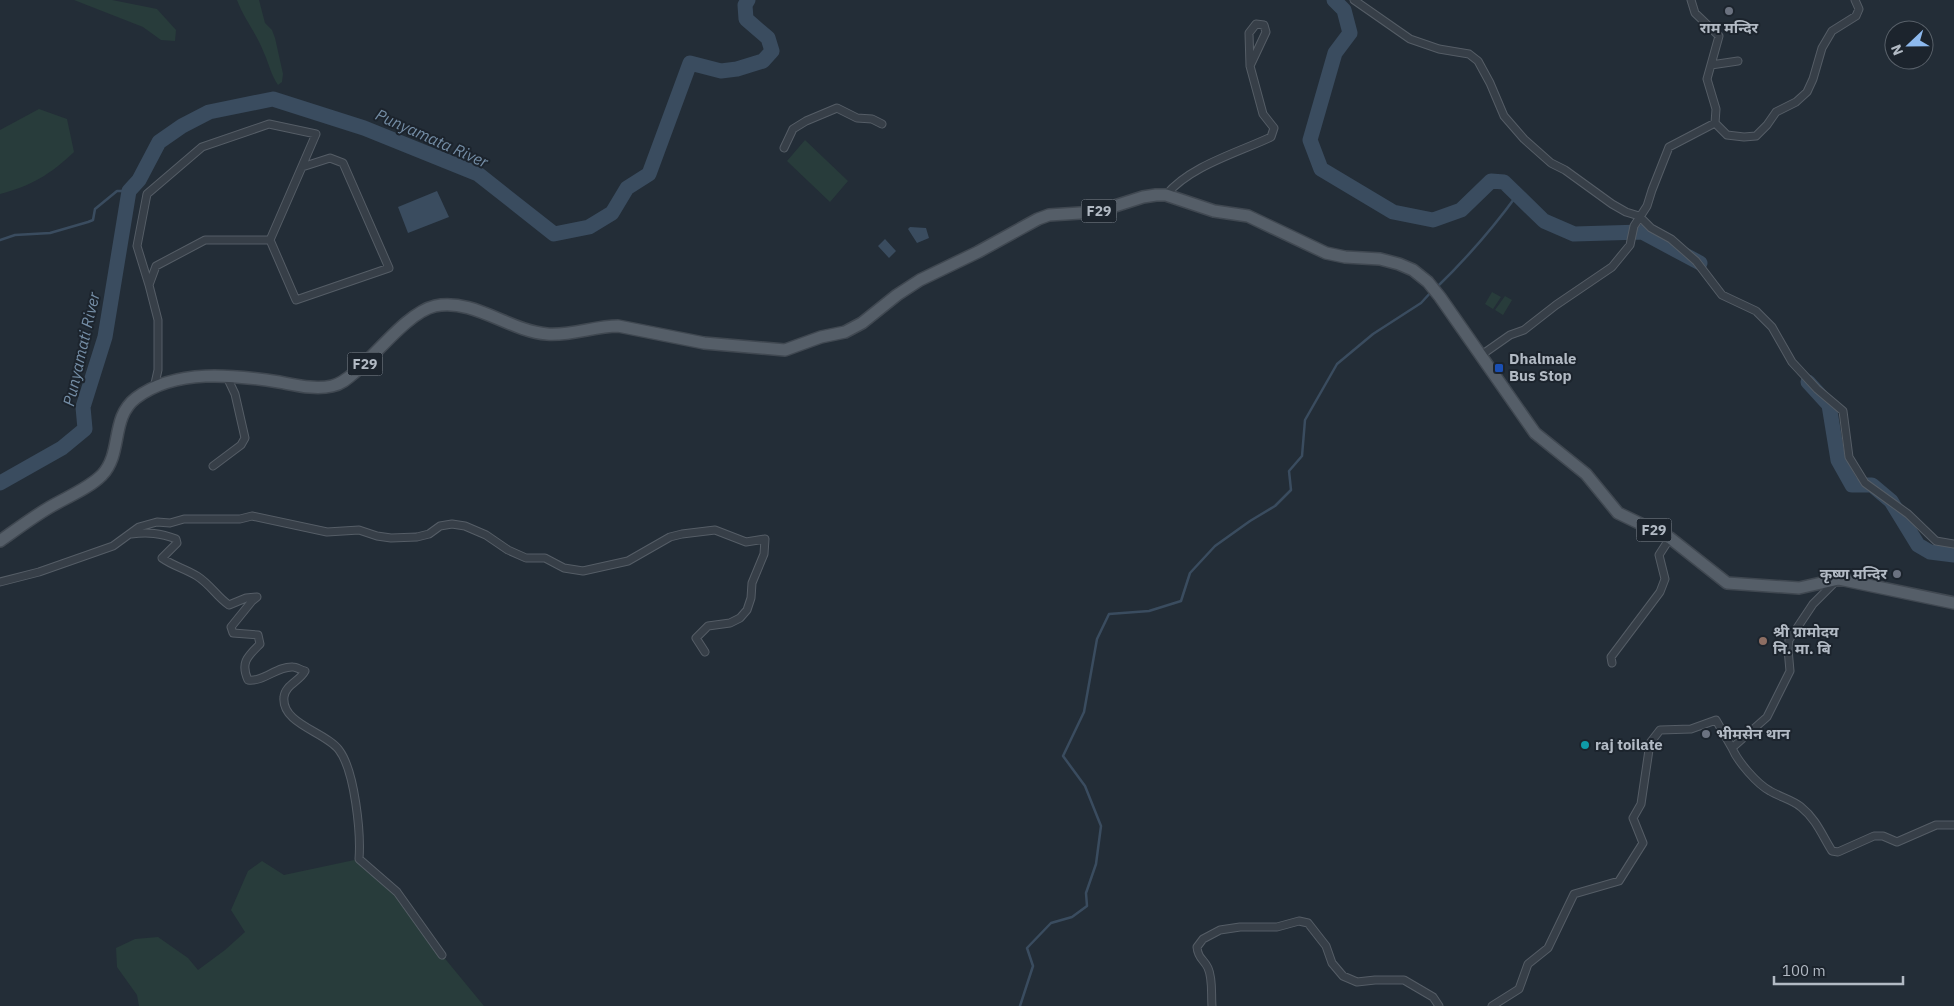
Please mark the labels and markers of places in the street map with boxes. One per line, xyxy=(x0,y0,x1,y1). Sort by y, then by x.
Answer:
marker: राम मन्दिर xyxy=(1723,5,1735,17)
place label: राम मन्दिर xyxy=(1700,18,1759,37)
place label: Dhalmale Bus Stop xyxy=(1509,349,1576,385)
marker: Dhalmale Bus Stop xyxy=(1493,362,1505,374)
place label: कृष्ण मन्दिर xyxy=(1820,564,1887,584)
marker: कृष्ण मन्दिर xyxy=(1891,568,1903,580)
place label: श्री ग्रामोदय नि. मा. बि xyxy=(1773,622,1839,658)
marker: श्री ग्रामोदय नि. मा. बि xyxy=(1757,635,1769,647)
place label: भीमसेन थान xyxy=(1716,724,1791,743)
marker: भीमसेन थान xyxy=(1700,728,1712,740)
place label: raj toilate xyxy=(1595,735,1663,754)
marker: raj toilate xyxy=(1579,739,1591,751)

